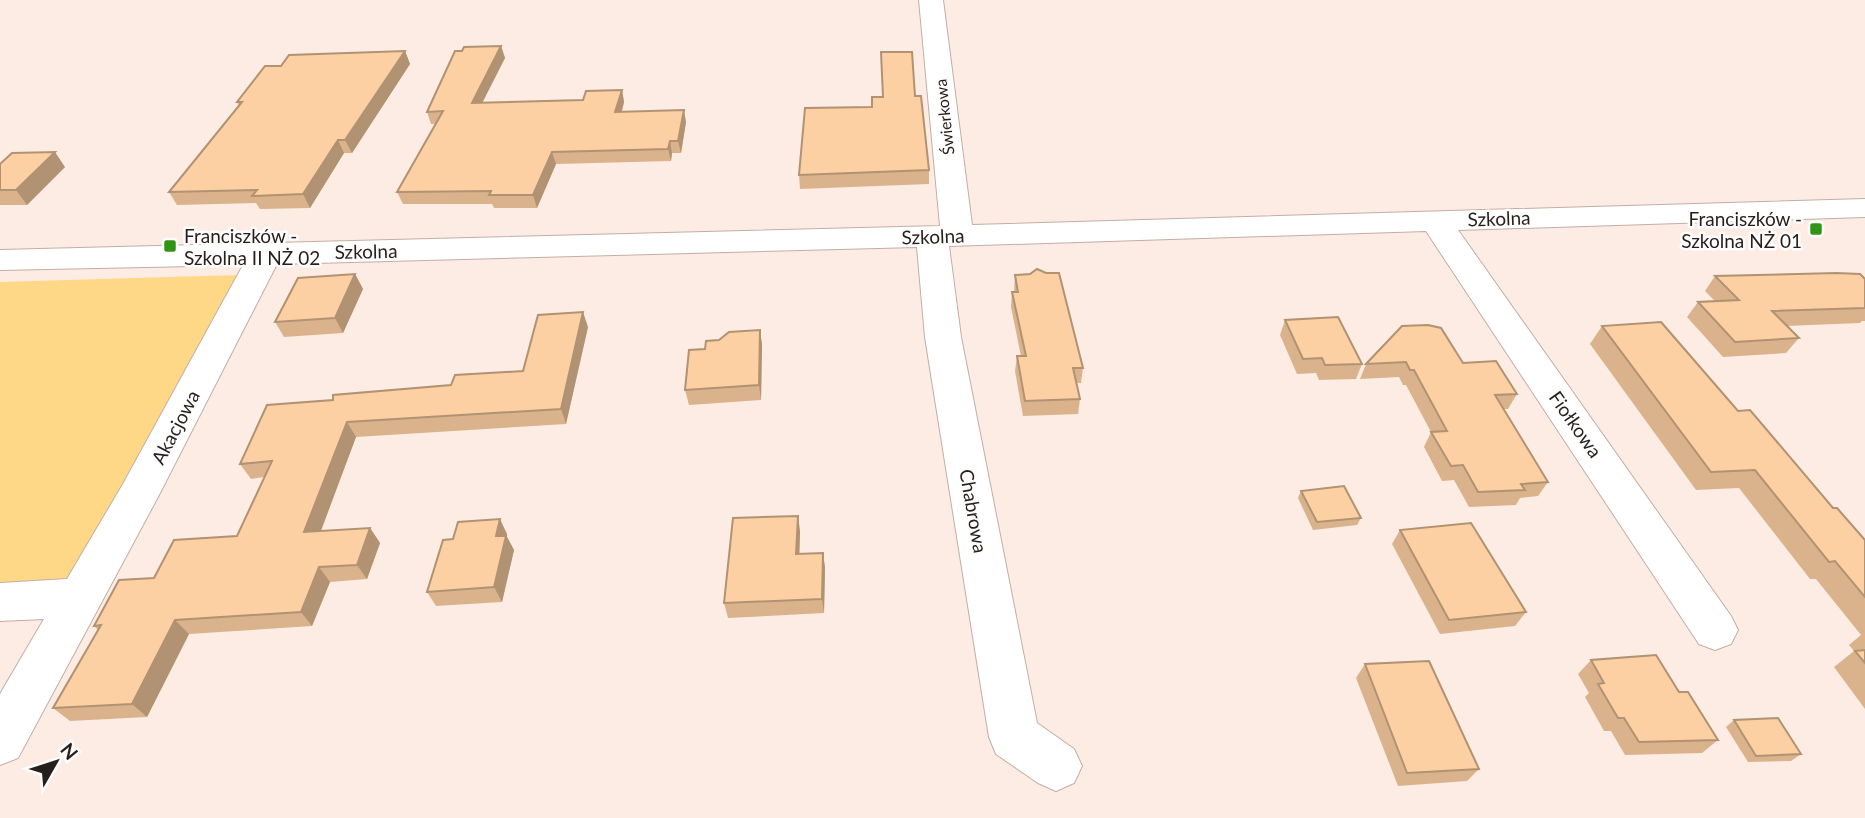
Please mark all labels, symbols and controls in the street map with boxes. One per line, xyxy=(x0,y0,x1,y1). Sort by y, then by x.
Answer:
street label: Świerkowa xyxy=(931,78,957,156)
street label: Szkolna xyxy=(1467,205,1531,231)
place label: Franciszków - Szkolna NŻ 01 xyxy=(1681,207,1802,252)
marker: Franciszków - Szkolna NŻ 01 xyxy=(1808,221,1824,237)
street label: Szkolna xyxy=(901,223,965,249)
place label: Franciszków - Szkolna II NŻ 02 xyxy=(184,224,320,269)
marker: Franciszków - Szkolna II NŻ 02 xyxy=(162,238,178,254)
street label: Szkolna xyxy=(334,239,398,263)
street label: Akacjowa xyxy=(146,386,204,468)
street label: Fiołkowa xyxy=(1545,386,1607,462)
street label: Chabrowa xyxy=(955,467,993,555)
north arrow xyxy=(21,727,91,797)
text: N xyxy=(56,738,83,764)

